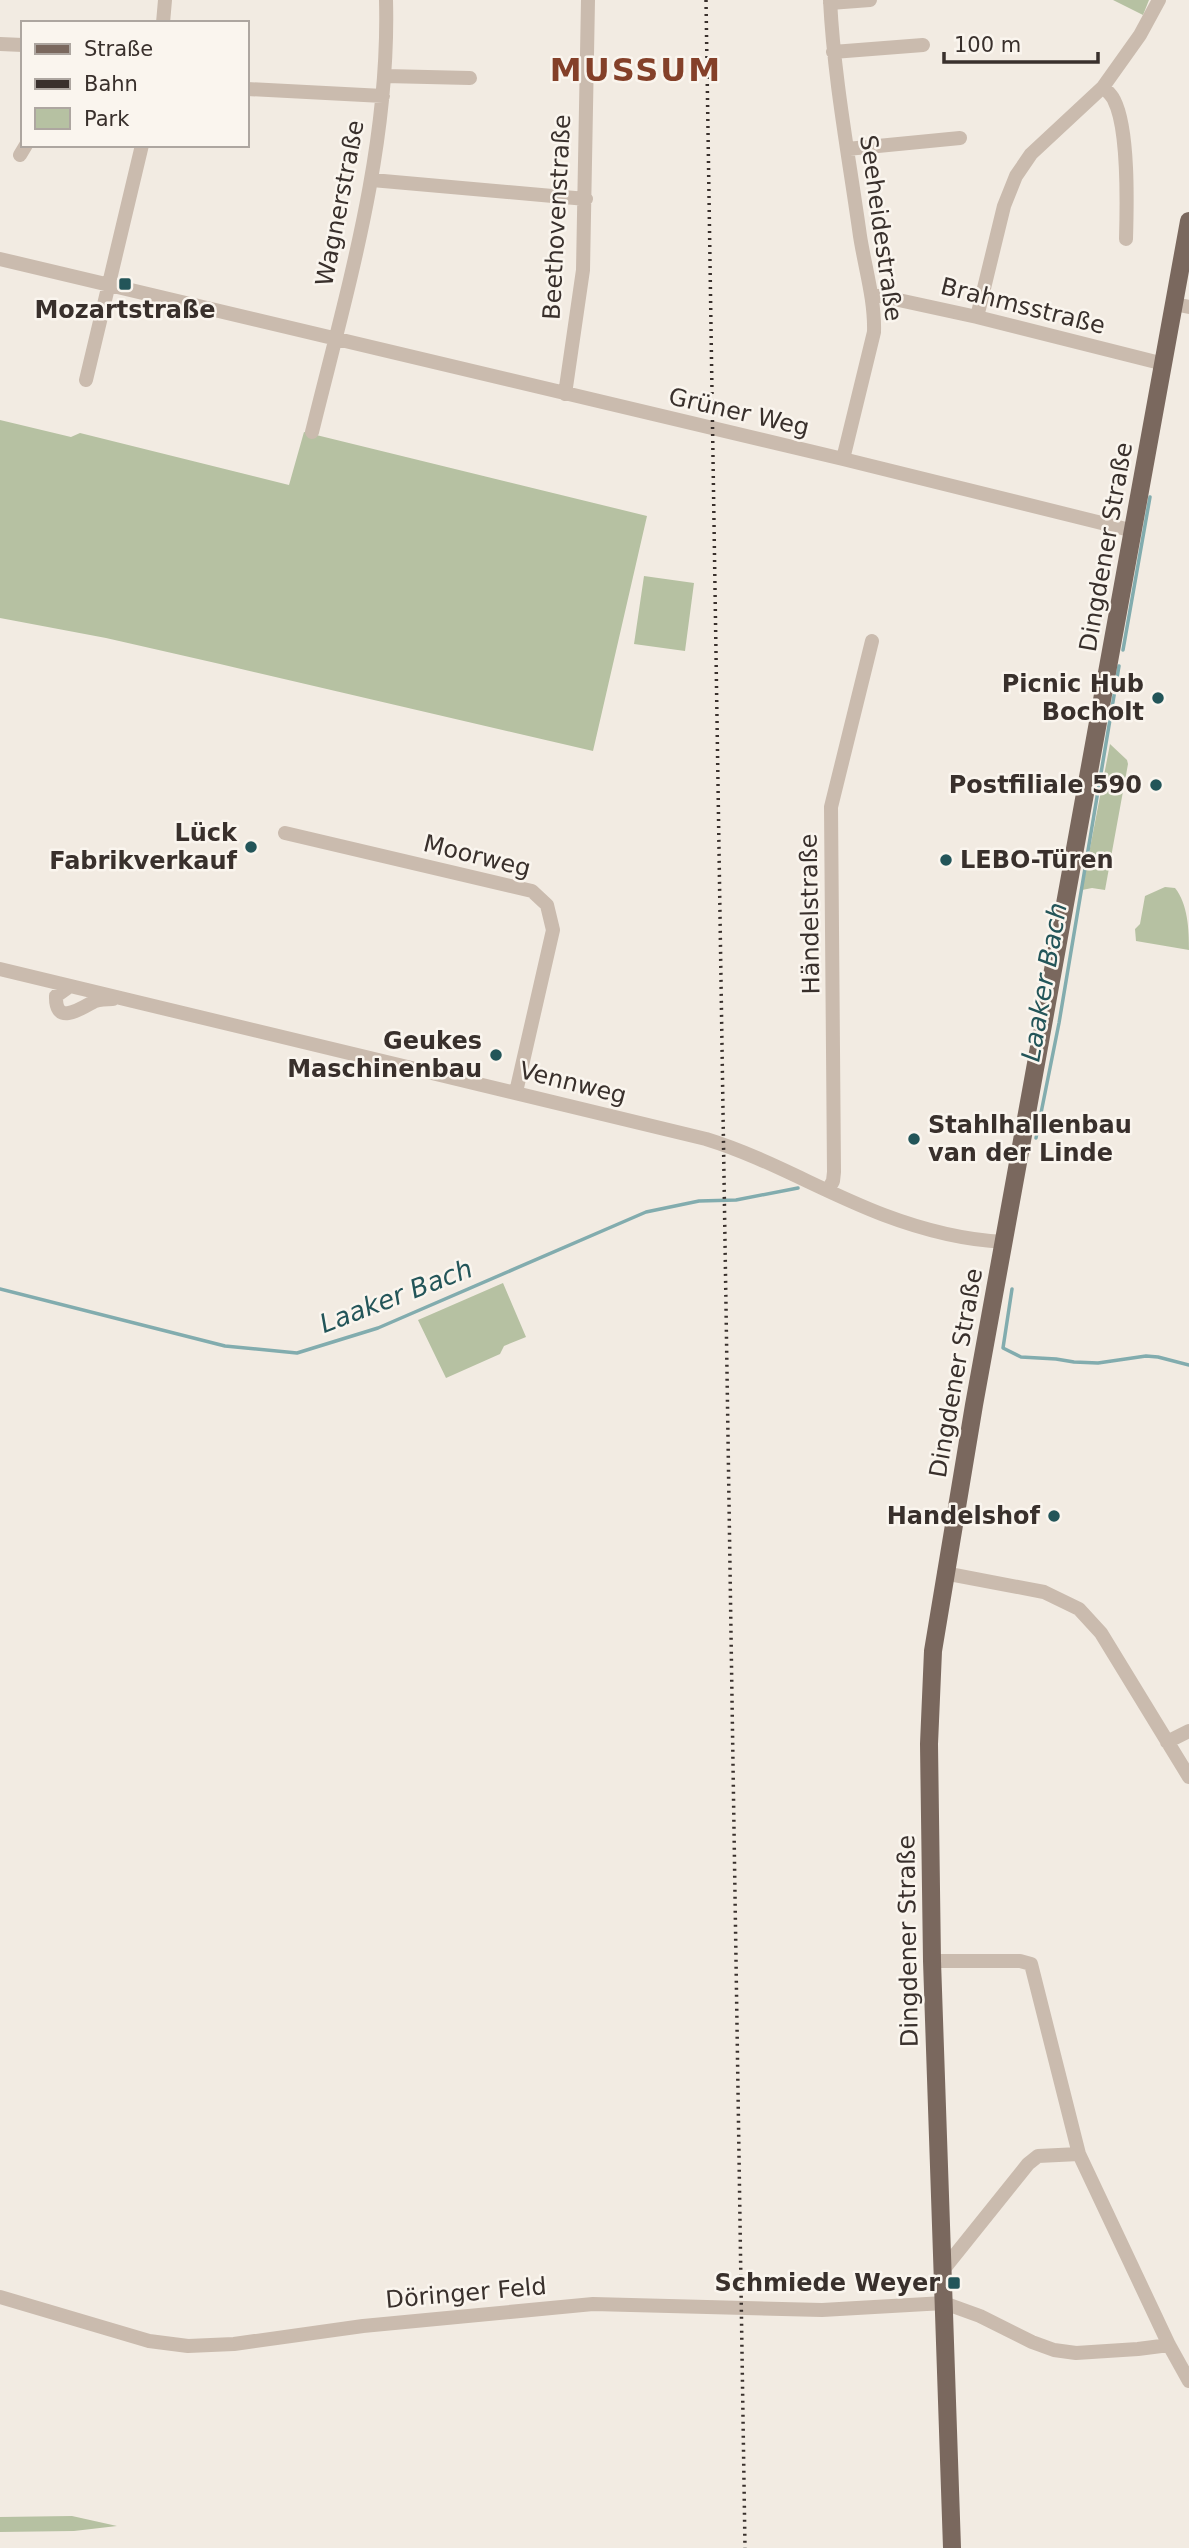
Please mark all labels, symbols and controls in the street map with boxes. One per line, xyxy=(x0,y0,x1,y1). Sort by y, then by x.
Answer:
legend xyxy=(21,21,248,147)
scale bar xyxy=(944,21,1098,65)
text: 100 m xyxy=(954,33,1021,57)
text: Straße xyxy=(84,37,153,61)
district label: MUSSUM xyxy=(550,51,722,89)
text: Bahn xyxy=(84,72,138,96)
text: Park xyxy=(84,107,130,131)
street label: Beethovenstraße xyxy=(538,113,576,321)
street label: Wagnerstraße xyxy=(310,118,370,288)
street label: Seeheidestraße xyxy=(854,133,908,323)
street label: Brahmsstraße xyxy=(938,272,1108,340)
marker: Mozartstraße xyxy=(117,276,133,292)
place label: Mozartstraße xyxy=(34,296,216,324)
street label: Grüner Weg xyxy=(666,382,812,442)
street label: Dingdener Straße xyxy=(1074,440,1138,654)
place label: Picnic Hub Bocholt xyxy=(1002,670,1144,726)
marker: Picnic Hub Bocholt xyxy=(1150,690,1166,706)
place label: Postfiliale 590 xyxy=(949,771,1142,799)
marker: Postfiliale 590 xyxy=(1148,777,1164,793)
place label: Lück Fabrikverkauf xyxy=(49,819,238,875)
street label: Moorweg xyxy=(420,829,534,883)
street label: Händelstraße xyxy=(795,833,825,995)
marker: Lück Fabrikverkauf xyxy=(243,839,259,855)
place label: LEBO-Türen xyxy=(960,846,1114,874)
marker: LEBO-Türen xyxy=(938,852,954,868)
water label: Laaker Bach xyxy=(1015,900,1073,1064)
place label: Geukes Maschinenbau xyxy=(287,1027,482,1083)
marker: Geukes Maschinenbau xyxy=(488,1047,504,1063)
street label: Vennweg xyxy=(517,1056,629,1110)
place label: Stahlhallenbau van der Linde xyxy=(928,1111,1132,1167)
marker: Stahlhallenbau van der Linde xyxy=(906,1131,922,1147)
water label: Laaker Bach xyxy=(316,1253,476,1339)
street label: Dingdener Straße xyxy=(924,1266,988,1480)
place label: Handelshof xyxy=(887,1502,1041,1530)
marker: Handelshof xyxy=(1046,1508,1062,1524)
street label: Dingdener Straße xyxy=(892,1835,924,2047)
place label: Schmiede Weyer xyxy=(714,2269,940,2297)
street label: Döringer Feld xyxy=(384,2272,548,2314)
marker: Schmiede Weyer xyxy=(946,2275,962,2291)

